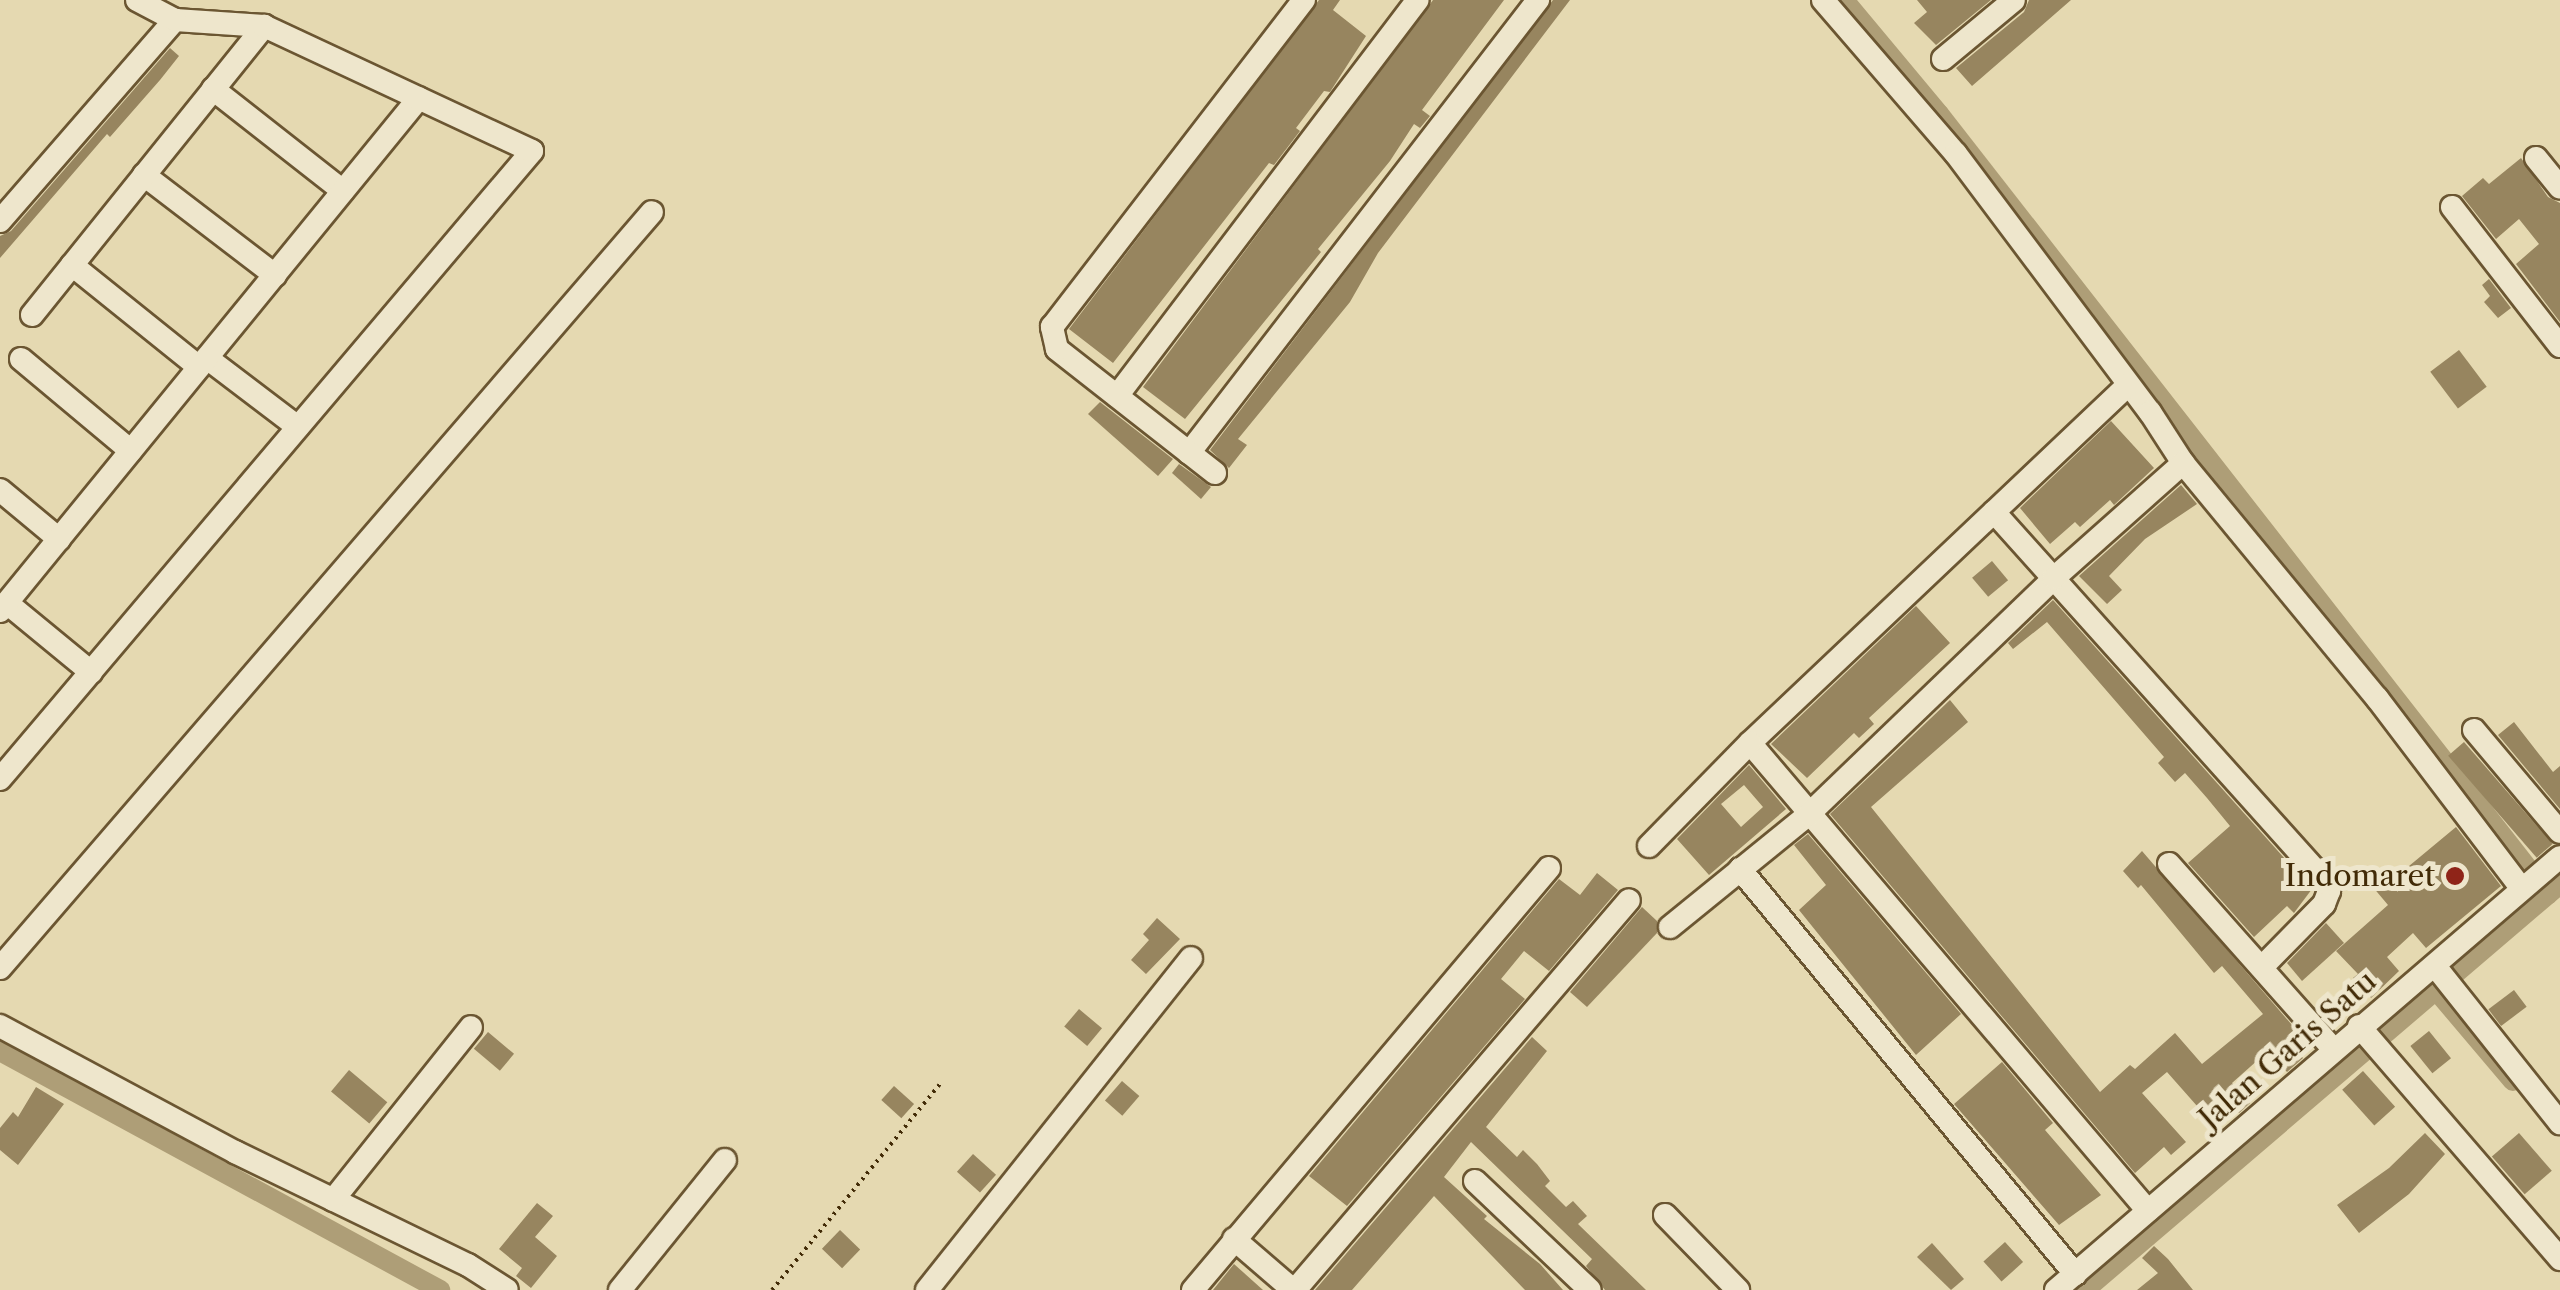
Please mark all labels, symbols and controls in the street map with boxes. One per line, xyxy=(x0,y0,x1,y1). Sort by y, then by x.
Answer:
place label: Indomaret xyxy=(2285,858,2435,894)
marker: Indomaret xyxy=(2444,865,2466,887)
street label: Jalan Garis Satu xyxy=(2192,963,2384,1137)

